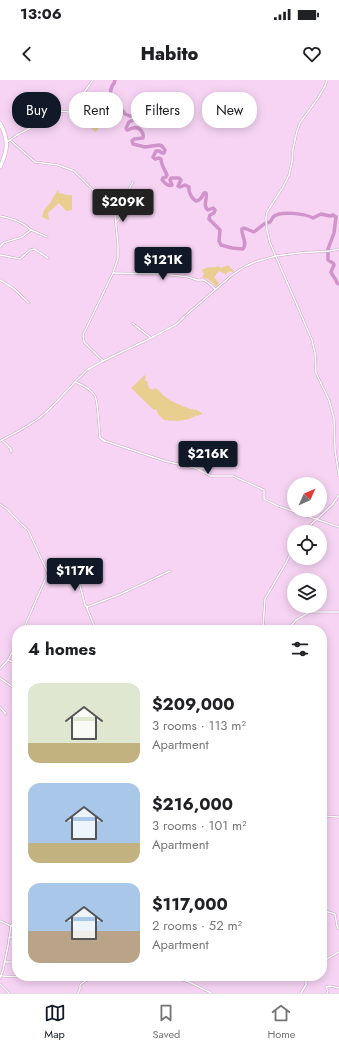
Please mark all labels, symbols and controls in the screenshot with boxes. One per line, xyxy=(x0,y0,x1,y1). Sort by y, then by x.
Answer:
text: 13:06 xyxy=(20,3,62,25)
text: Habito xyxy=(141,41,198,67)
icon: back xyxy=(16,43,38,65)
icon: heart xyxy=(301,43,323,65)
chip: Buy xyxy=(12,92,61,128)
chip: Rent xyxy=(69,92,123,128)
chip: Filters xyxy=(131,92,194,128)
chip: New xyxy=(202,92,257,128)
pin: $209K xyxy=(95,189,151,223)
text: $209K xyxy=(101,192,145,211)
pin: $121K xyxy=(135,247,191,281)
text: $121K xyxy=(144,250,182,269)
pin: $216K xyxy=(180,441,236,475)
text: $216K xyxy=(187,444,229,463)
north arrow xyxy=(287,477,327,517)
map controls xyxy=(287,477,327,613)
button: locate xyxy=(287,525,327,565)
pin: $117K xyxy=(47,558,103,592)
text: $117K xyxy=(56,561,94,580)
button: layers xyxy=(287,573,327,613)
text: 4 homes xyxy=(28,637,96,661)
icon: filters xyxy=(289,638,311,660)
text: $209,000 xyxy=(152,692,234,716)
icon: home xyxy=(60,699,108,747)
text: 3 rooms · 113 m² xyxy=(152,716,246,735)
text: Apartment xyxy=(152,735,209,754)
text: $216,000 xyxy=(152,792,233,816)
icon: home xyxy=(60,799,108,847)
text: 3 rooms · 101 m² xyxy=(152,816,247,835)
text: Apartment xyxy=(152,835,209,854)
text: $117,000 xyxy=(152,892,228,916)
icon: home xyxy=(60,899,108,947)
text: 2 rooms · 52 m² xyxy=(152,916,242,935)
text: Apartment xyxy=(152,935,209,954)
tab: Map xyxy=(44,1002,66,1042)
tab: Saved xyxy=(153,1002,180,1042)
tab: Home xyxy=(267,1002,296,1042)

